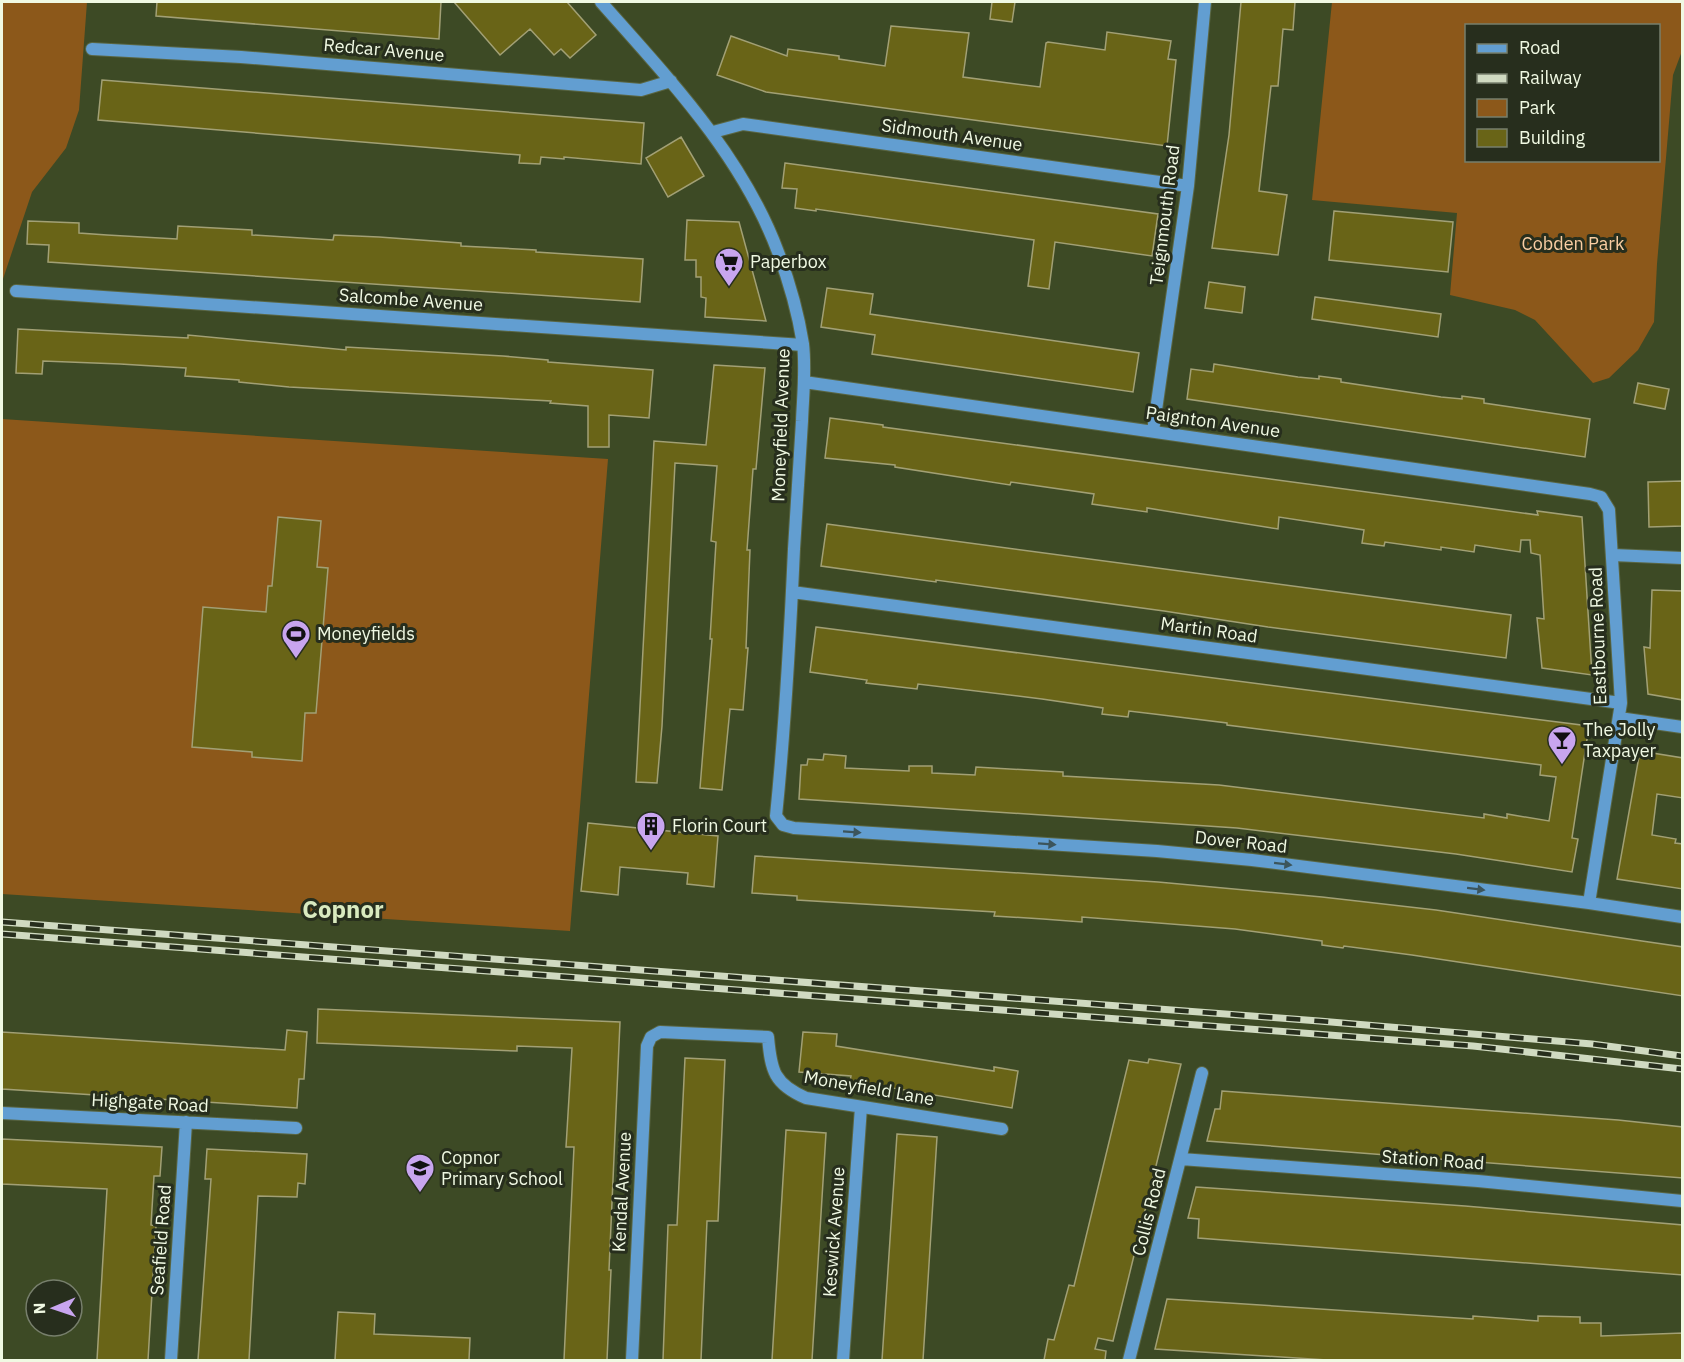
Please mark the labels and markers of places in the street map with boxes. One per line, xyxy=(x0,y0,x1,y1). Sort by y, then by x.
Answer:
supermarket icon: Paperbox xyxy=(713,246,745,288)
place label: Paperbox xyxy=(750,250,827,273)
sports icon: Moneyfields xyxy=(280,618,312,660)
place label: Moneyfields xyxy=(317,622,415,645)
place label: The Jolly Taxpayer xyxy=(1583,718,1657,762)
bar icon: The Jolly Taxpayer xyxy=(1546,724,1578,766)
building icon: Florin Court xyxy=(635,810,667,852)
place label: Florin Court xyxy=(672,814,767,837)
place label: Copnor Primary School xyxy=(441,1146,563,1190)
school or university icon: Copnor Primary School xyxy=(404,1152,436,1194)

